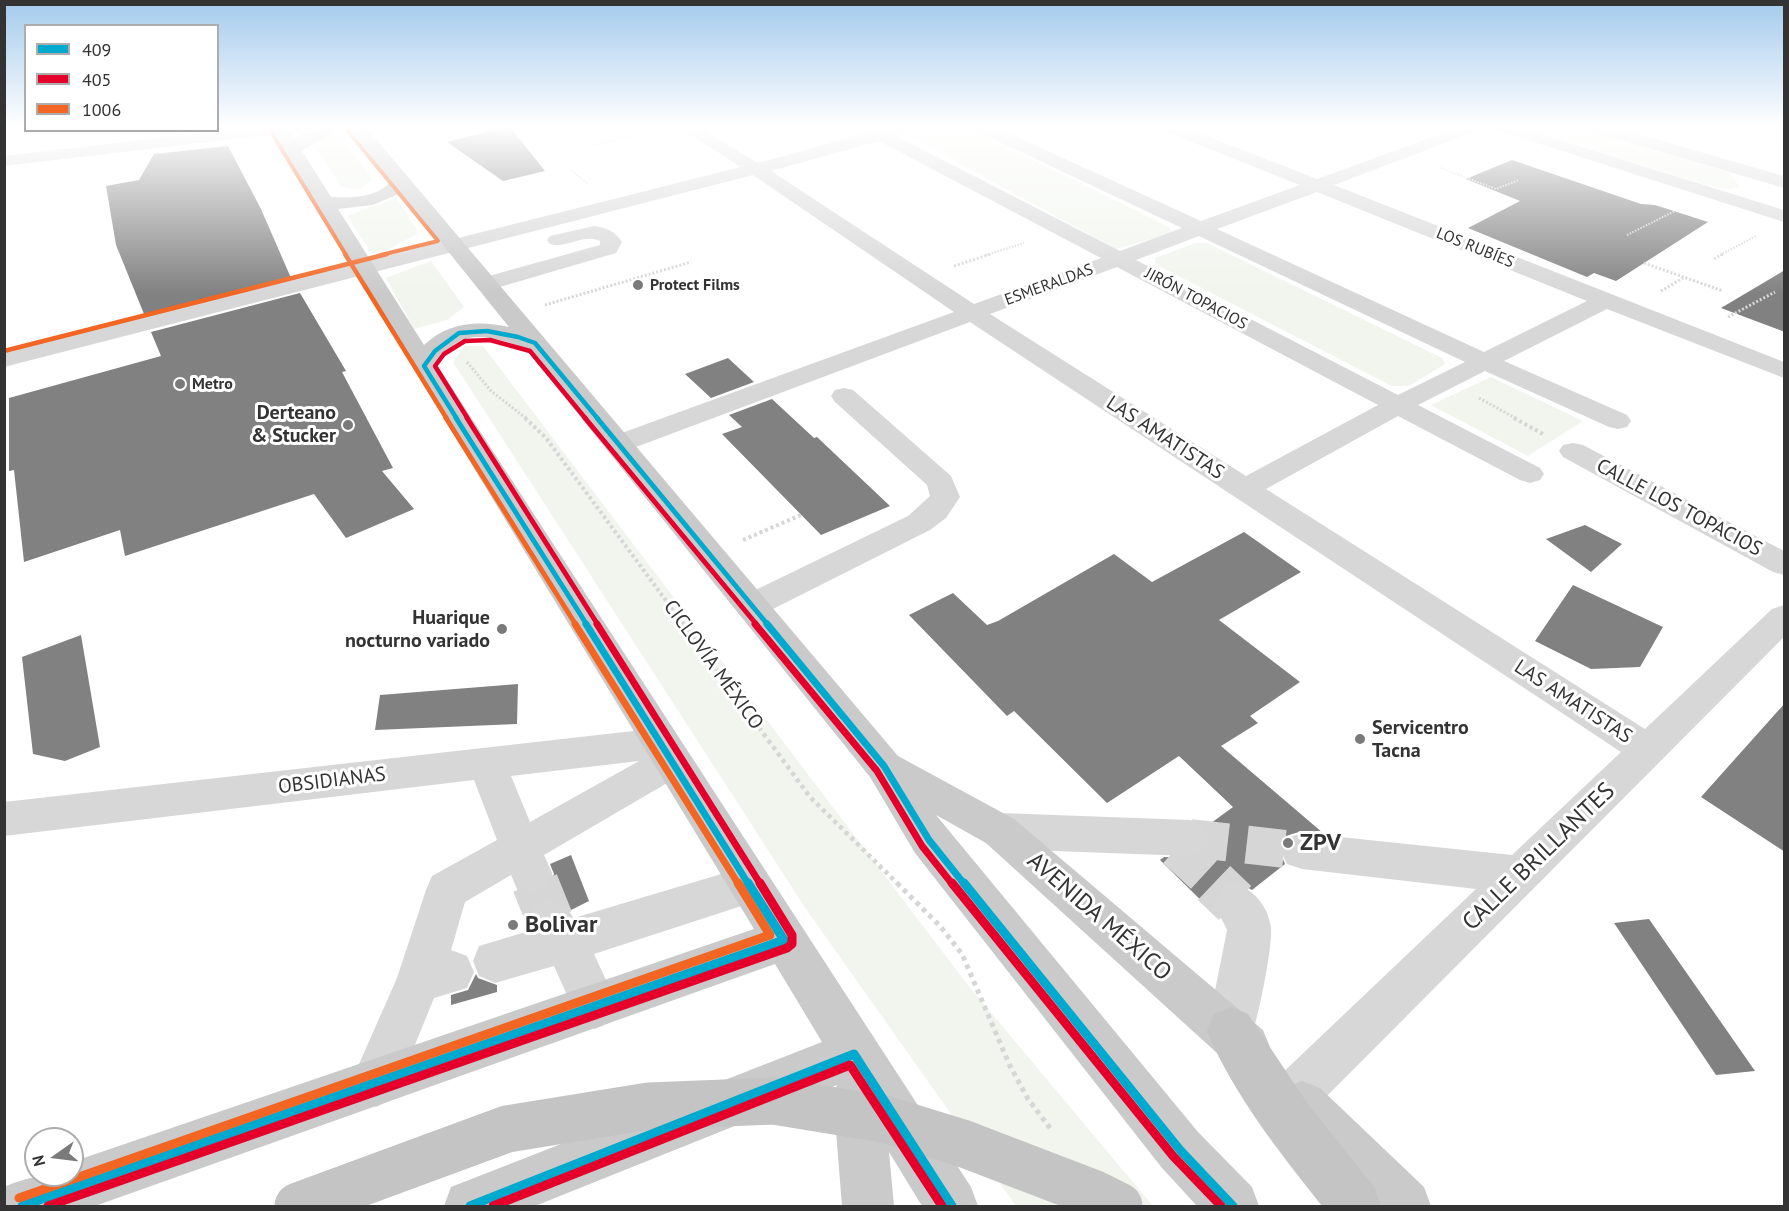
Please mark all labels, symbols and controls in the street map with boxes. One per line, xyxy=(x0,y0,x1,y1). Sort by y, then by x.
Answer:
legend xyxy=(24,24,219,132)
text: 409 xyxy=(82,38,111,61)
text: 405 xyxy=(82,68,111,91)
text: 1006 xyxy=(82,98,121,121)
street label: LOS RUBÍES xyxy=(1433,224,1517,272)
street label: ESMERALDAS xyxy=(1002,260,1096,310)
street label: JIRÓN TOPACIOS xyxy=(1141,264,1251,334)
place label: Protect Films xyxy=(650,275,740,295)
marker: Protect Films xyxy=(631,278,645,292)
place label: Metro xyxy=(192,374,233,394)
marker: Metro xyxy=(173,377,187,391)
street label: LAS AMATISTAS xyxy=(1102,391,1228,485)
place label: Derteano & Stucker xyxy=(251,401,336,448)
marker: Derteano & Stucker xyxy=(341,418,355,432)
street label: CALLE LOS TOPACIOS xyxy=(1592,454,1766,562)
street label: CICLOVÍA MÉXICO xyxy=(658,596,768,734)
place label: Huarique nocturno variado xyxy=(345,606,490,653)
marker: Huarique nocturno variado xyxy=(495,622,509,636)
street label: LAS AMATISTAS xyxy=(1510,655,1636,749)
place label: Servicentro Tacna xyxy=(1372,716,1469,763)
marker: Servicentro Tacna xyxy=(1353,732,1367,746)
street label: OBSIDIANAS xyxy=(277,762,387,800)
street label: CALLE BRILLANTES xyxy=(1457,777,1621,937)
place label: ZPV xyxy=(1300,829,1341,857)
marker: ZPV xyxy=(1281,836,1295,850)
street label: AVENIDA MÉXICO xyxy=(1021,847,1177,987)
place label: Bolivar xyxy=(525,911,597,939)
marker: Bolivar xyxy=(506,918,520,932)
north arrow xyxy=(24,1127,84,1187)
text: N xyxy=(28,1153,49,1168)

